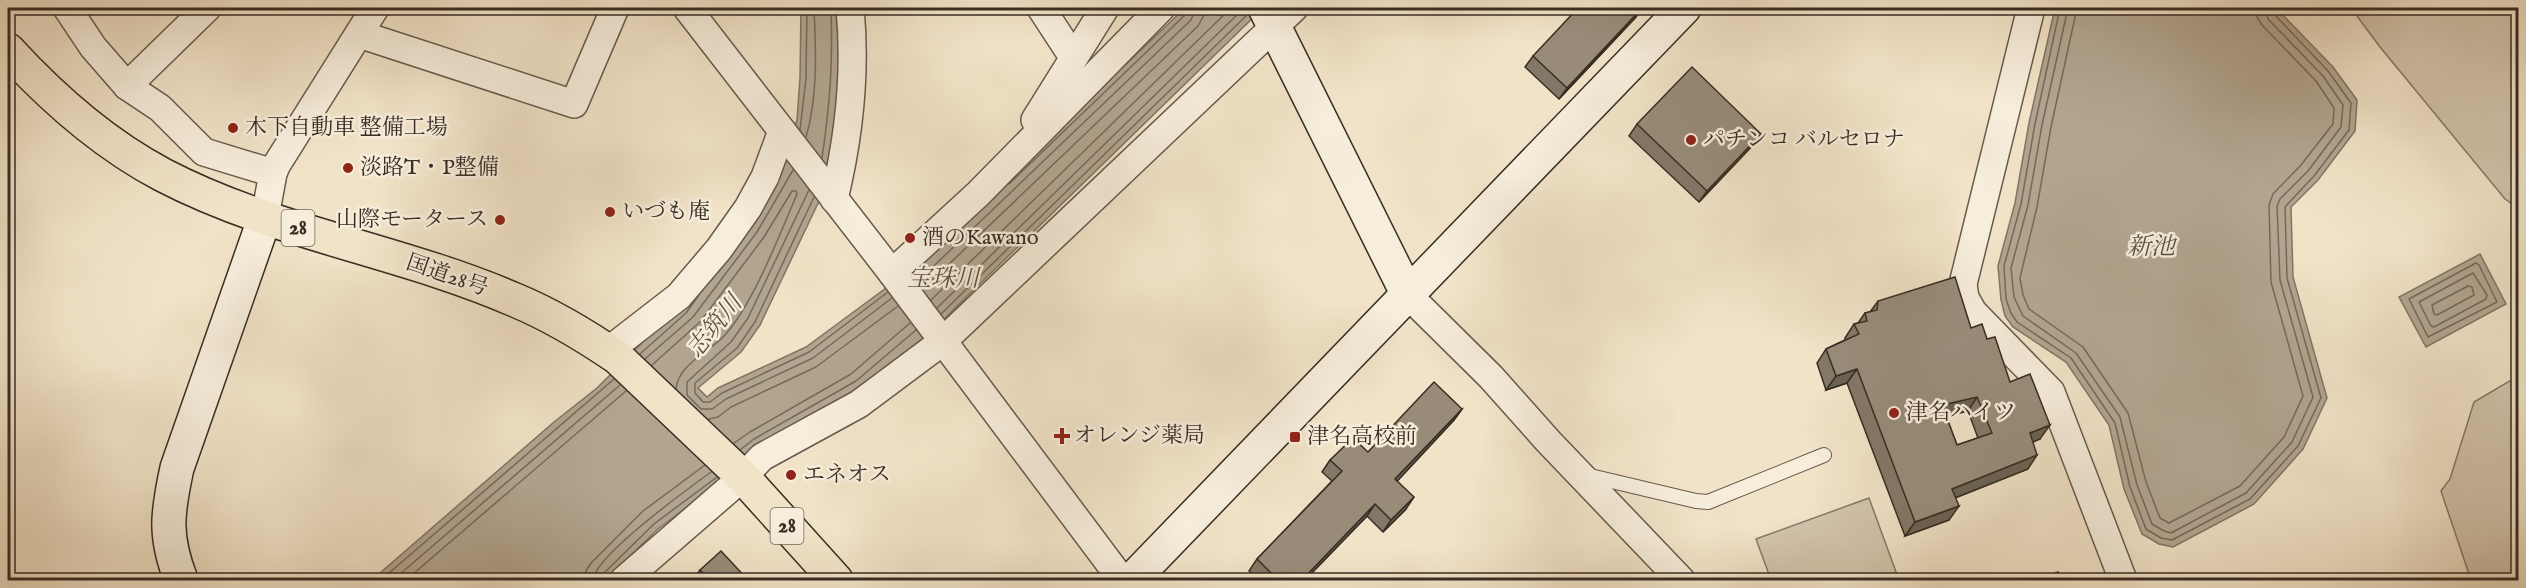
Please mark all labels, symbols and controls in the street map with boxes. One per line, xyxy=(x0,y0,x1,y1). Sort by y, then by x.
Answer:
place label: 木下自動車 整備工場 xyxy=(245,114,448,142)
marker: 木下自動車 整備工場 xyxy=(226,121,240,135)
place label: パチンコ バルセロナ xyxy=(1703,126,1905,154)
marker: パチンコ バルセロナ xyxy=(1684,133,1698,147)
place label: 淡路T・P整備 xyxy=(360,154,499,182)
marker: 淡路T・P整備 xyxy=(341,161,355,175)
place label: いづも庵 xyxy=(622,198,710,226)
marker: いづも庵 xyxy=(603,205,617,219)
place label: 山際モータース xyxy=(336,206,488,234)
road number: 28 xyxy=(282,210,314,246)
marker: 山際モータース xyxy=(493,213,507,227)
place label: 酒のKawano xyxy=(922,224,1039,252)
marker: 酒のKawano xyxy=(903,231,917,245)
water label: 新池 xyxy=(2127,232,2178,263)
street label: 国道28号 xyxy=(402,249,492,303)
water label: 宝珠川 xyxy=(907,264,982,295)
water label: 志筑川 xyxy=(680,287,752,365)
place label: 津名ハイツ xyxy=(1906,399,2016,427)
marker: 津名ハイツ xyxy=(1887,406,1901,420)
place label: オレンジ薬局 xyxy=(1074,422,1205,450)
place label: 津名高校前 xyxy=(1307,423,1417,451)
marker: オレンジ薬局 xyxy=(1055,429,1069,443)
marker: 津名高校前 xyxy=(1288,430,1302,444)
place label: エネオス xyxy=(803,461,891,489)
marker: エネオス xyxy=(784,468,798,482)
road number: 28 xyxy=(770,508,804,544)

